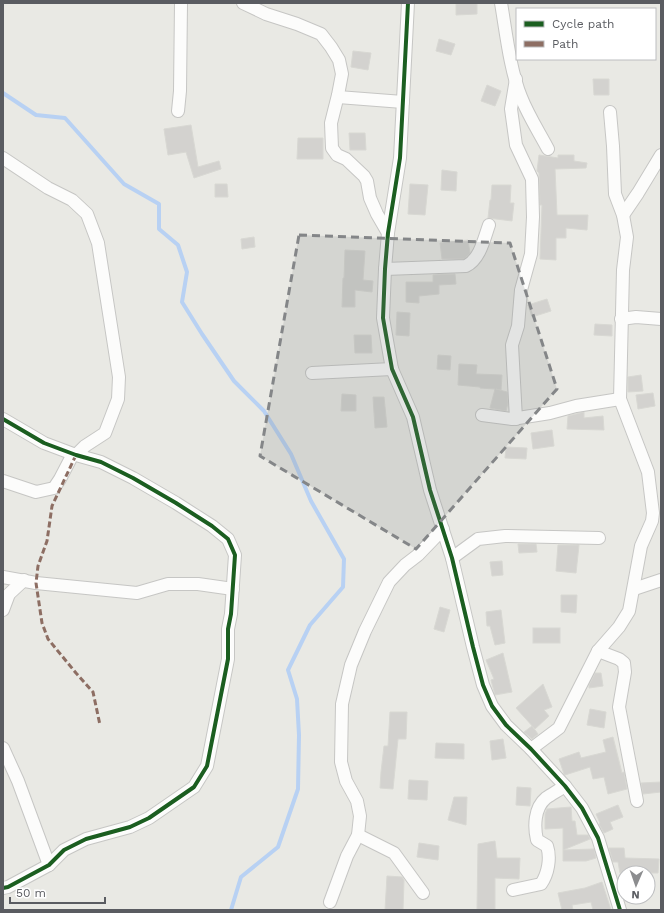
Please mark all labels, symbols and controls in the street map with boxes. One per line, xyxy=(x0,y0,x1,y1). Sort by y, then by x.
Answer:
legend xyxy=(516,8,656,60)
text: Cycle path xyxy=(552,17,614,31)
text: Path xyxy=(552,37,578,51)
north arrow xyxy=(616,865,656,905)
scale bar xyxy=(10,879,105,905)
text: 50 m xyxy=(16,886,46,900)
text: N xyxy=(631,888,640,901)

